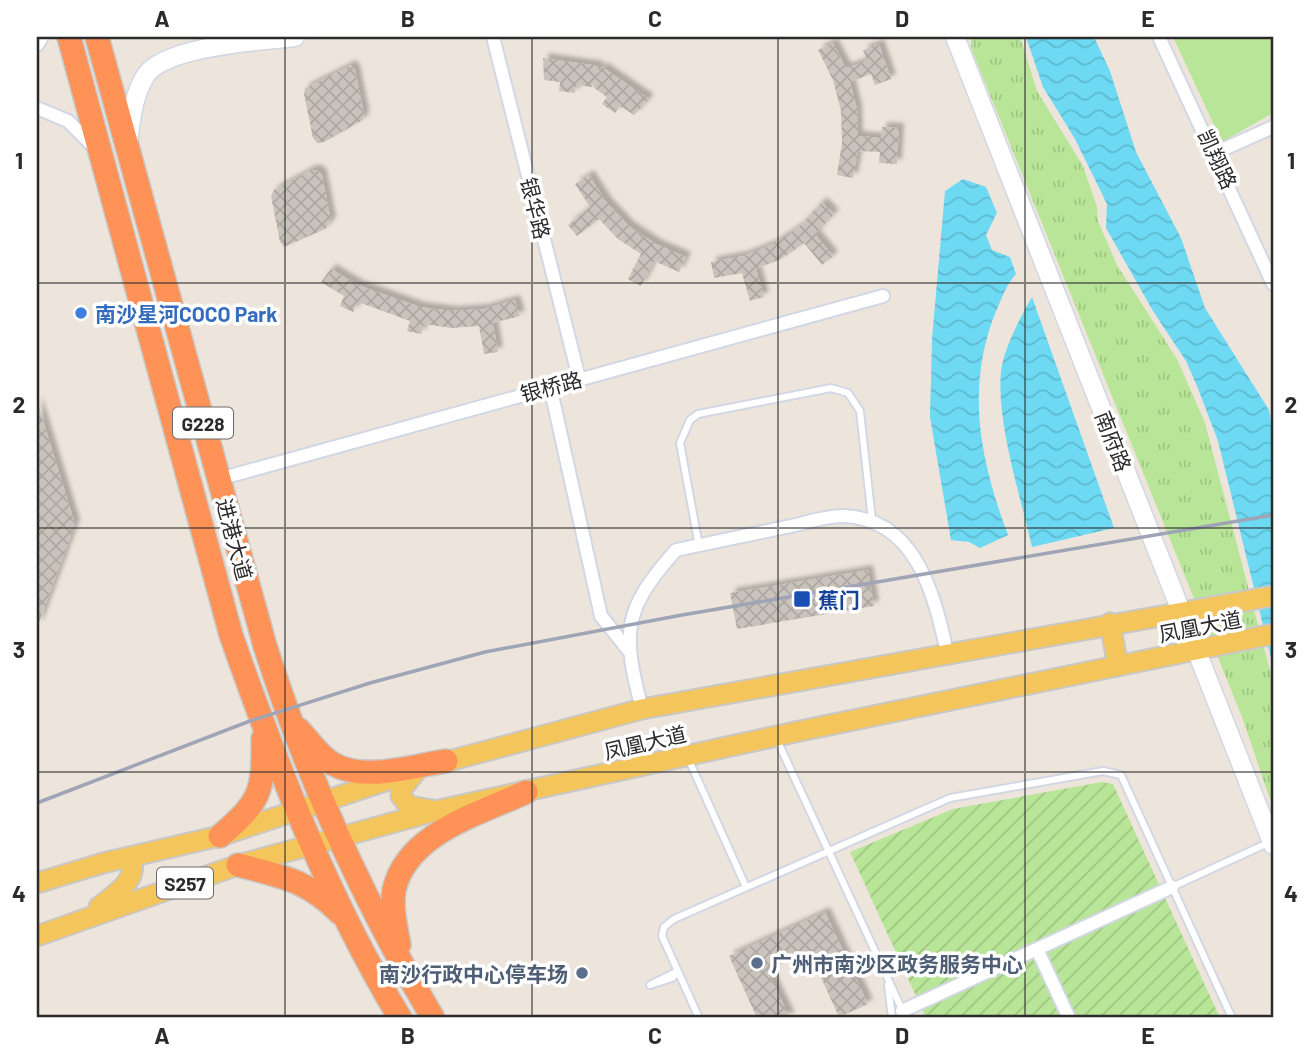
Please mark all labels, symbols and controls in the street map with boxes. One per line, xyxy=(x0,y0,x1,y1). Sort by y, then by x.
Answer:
text: A xyxy=(154,4,170,32)
text: B xyxy=(401,4,415,32)
text: C xyxy=(648,4,662,32)
text: D xyxy=(895,4,909,32)
text: E xyxy=(1141,4,1155,32)
street label: 凯翔路 xyxy=(1193,125,1243,193)
text: 1 xyxy=(15,146,23,174)
text: 1 xyxy=(1287,146,1295,174)
street label: 银华路 xyxy=(516,174,556,242)
place label: 南沙星河COCO Park xyxy=(95,301,278,326)
marker: 南沙星河COCO Park xyxy=(73,305,89,321)
street label: 银桥路 xyxy=(517,366,585,406)
text: 2 xyxy=(13,390,25,418)
text: 2 xyxy=(1285,390,1297,418)
street label: 南府路 xyxy=(1091,407,1137,475)
road number: G228 xyxy=(173,408,233,438)
street label: 进港大道 xyxy=(212,495,258,583)
place label: 蕉门 xyxy=(818,587,860,612)
marker: 蕉门 xyxy=(792,589,812,609)
street label: 凤凰大道 xyxy=(1156,606,1244,646)
text: 3 xyxy=(13,635,25,663)
text: 3 xyxy=(1285,635,1297,663)
street label: 凤凰大道 xyxy=(601,720,689,764)
road number: S257 xyxy=(157,868,213,898)
text: 4 xyxy=(12,879,26,907)
text: 4 xyxy=(1284,879,1298,907)
place label: 广州市南沙区政务服务中心 xyxy=(771,951,1023,976)
marker: 广州市南沙区政务服务中心 xyxy=(749,955,765,971)
place label: 南沙行政中心停车场 xyxy=(379,961,568,986)
marker: 南沙行政中心停车场 xyxy=(574,965,590,981)
text: A xyxy=(154,1021,170,1049)
text: B xyxy=(401,1021,415,1049)
text: C xyxy=(648,1021,662,1049)
text: D xyxy=(895,1021,909,1049)
text: E xyxy=(1141,1021,1155,1049)

